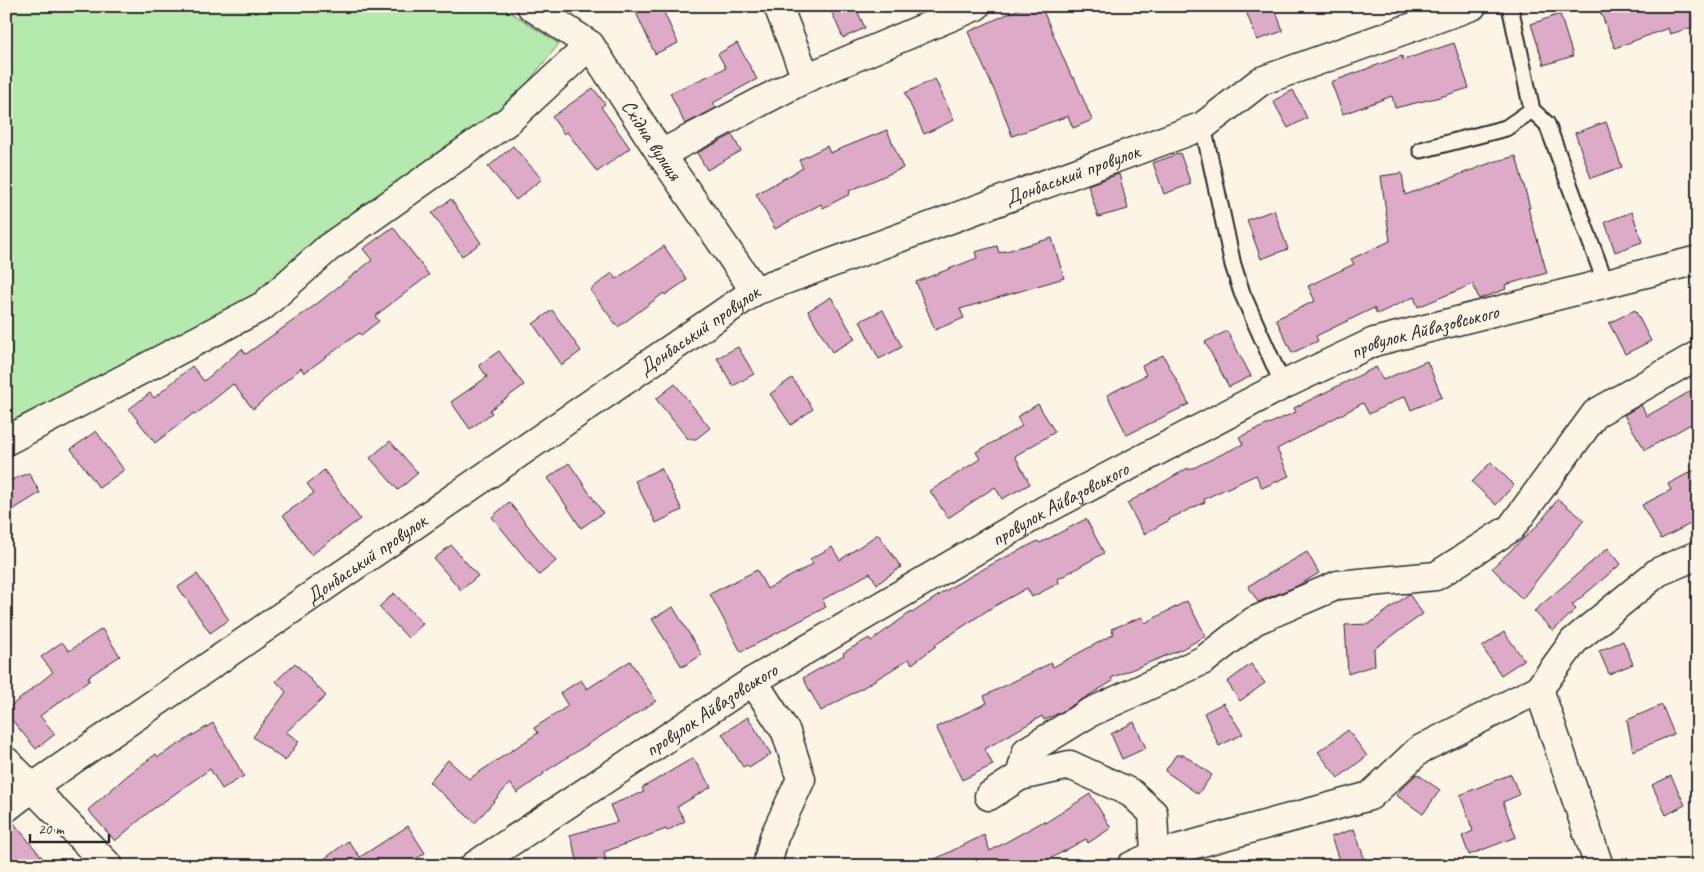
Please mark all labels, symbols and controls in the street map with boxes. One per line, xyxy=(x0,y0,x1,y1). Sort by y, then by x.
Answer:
street label: Східна вулиця xyxy=(616,95,688,186)
street label: Донбаський провулок xyxy=(1001,138,1144,211)
street label: Донбаський провулок xyxy=(634,279,766,380)
street label: провулок Айвазовського xyxy=(1346,299,1502,364)
street label: провулок Айвазовського xyxy=(987,456,1134,552)
street label: Донбаський провулок xyxy=(301,507,433,609)
street label: провулок Айвазовського xyxy=(640,657,783,762)
scale bar xyxy=(30,812,109,844)
text: 20 m xyxy=(38,820,65,839)

